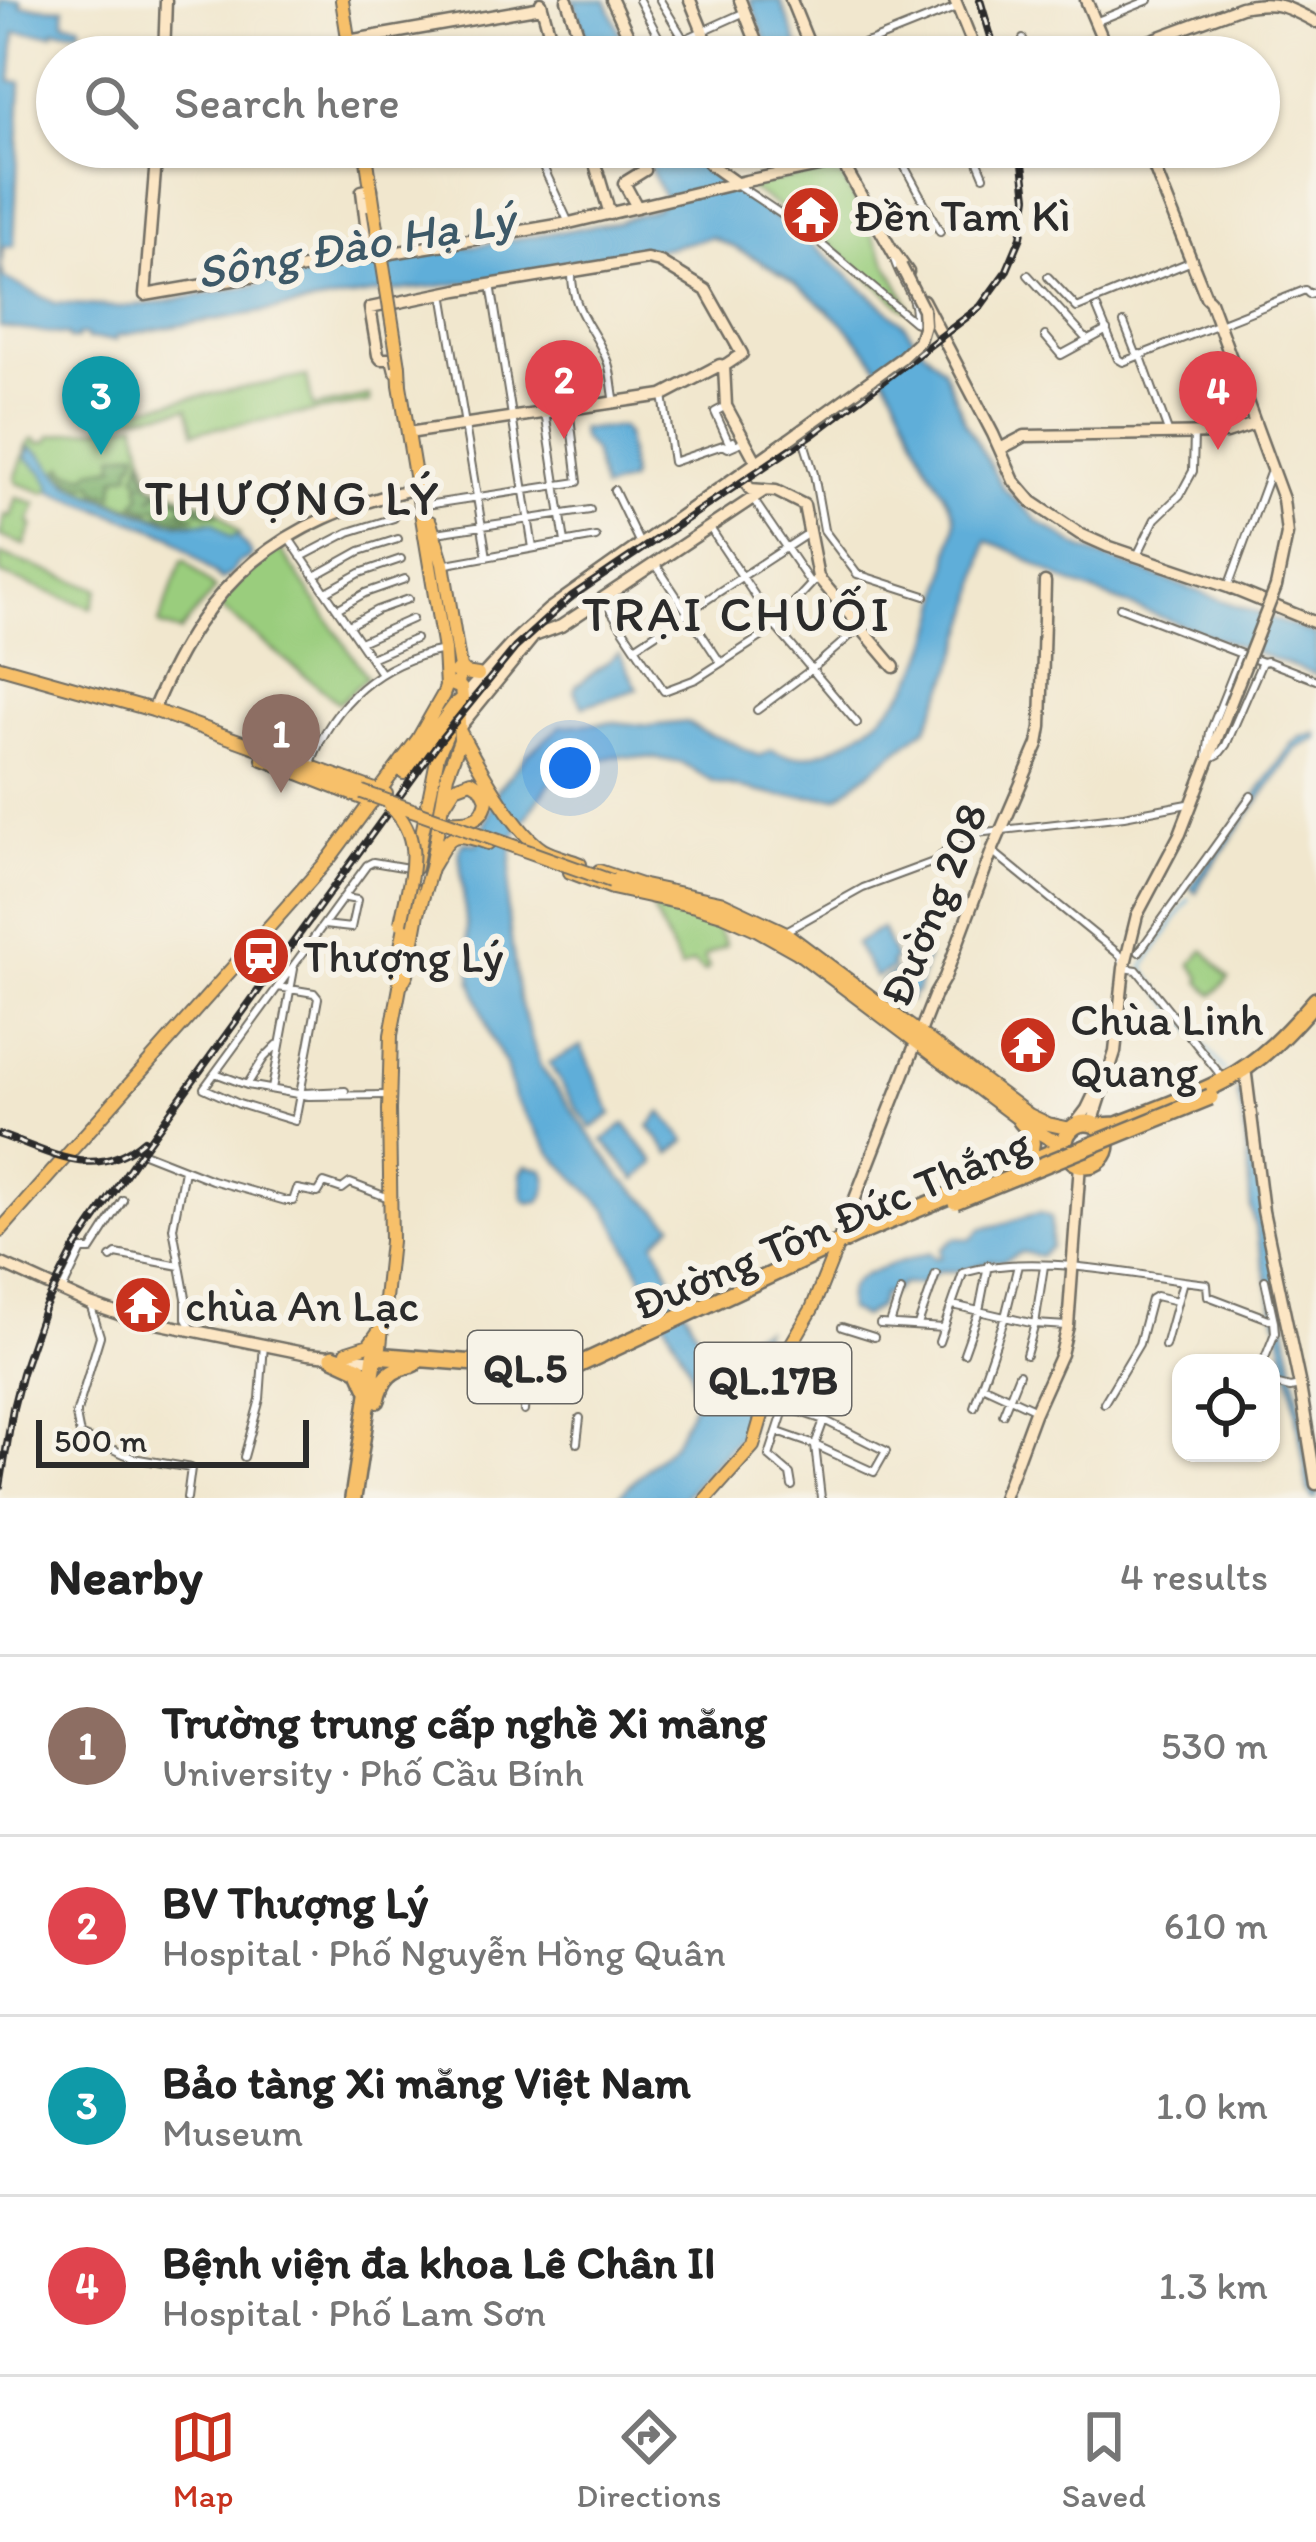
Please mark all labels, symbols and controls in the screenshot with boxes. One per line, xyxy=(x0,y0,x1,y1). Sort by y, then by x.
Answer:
search box xyxy=(36,36,1280,168)
icon: search xyxy=(78,69,144,135)
text: Search here xyxy=(174,75,400,129)
temple icon: Đền Tam Kì xyxy=(780,184,842,246)
water label: Sông Đào Hạ Lý xyxy=(192,187,523,300)
place label: Đền Tam Kì xyxy=(853,188,1071,242)
pin: 2 xyxy=(525,340,603,439)
pin: 4 xyxy=(1179,351,1257,450)
pin: 3 xyxy=(62,356,140,455)
district label: THƯỢNG LÝ xyxy=(145,467,442,528)
district label: TRẠI CHUỐI xyxy=(582,583,892,644)
pin: 1 xyxy=(242,694,320,793)
your location xyxy=(540,738,600,798)
street label: Đường 208 xyxy=(868,794,998,1014)
station icon: Thượng Lý xyxy=(230,925,292,987)
place label: Thượng Lý xyxy=(303,929,504,983)
place label: Chùa Linh Quang xyxy=(1070,992,1264,1098)
temple icon: Chùa Linh Quang xyxy=(997,1014,1059,1076)
street label: Đường Tôn Đức Thắng xyxy=(624,1115,1038,1331)
temple icon: chùa An Lạc xyxy=(112,1274,174,1336)
place label: chùa An Lạc xyxy=(185,1278,419,1332)
road number: QL.5 xyxy=(468,1331,582,1403)
road number: QL.17B xyxy=(695,1343,851,1415)
map controls xyxy=(1172,1354,1280,1462)
button: locate xyxy=(1172,1354,1280,1462)
scale bar xyxy=(36,1414,309,1467)
text: 500 m xyxy=(54,1421,147,1460)
text: Nearby xyxy=(48,1546,203,1607)
text: 4 results xyxy=(1120,1553,1268,1600)
text: Trường trung cấp nghề Xi măng xyxy=(162,1695,767,1749)
text: 1 xyxy=(78,1722,96,1769)
text: 530 m xyxy=(1161,1722,1268,1769)
text: University · Phố Cầu Bính xyxy=(162,1749,584,1796)
text: BV Thượng Lý xyxy=(162,1875,428,1929)
text: 2 xyxy=(77,1902,97,1949)
text: 610 m xyxy=(1164,1902,1268,1949)
text: Hospital · Phố Nguyễn Hồng Quân xyxy=(162,1929,726,1976)
text: Bảo tàng Xi măng Việt Nam xyxy=(162,2055,691,2109)
text: 3 xyxy=(76,2082,98,2129)
text: 1.0 km xyxy=(1156,2082,1268,2129)
text: Museum xyxy=(162,2109,303,2156)
text: Bệnh viện đa khoa Lê Chân II xyxy=(162,2235,716,2289)
text: 4 xyxy=(75,2262,99,2309)
text: 1.3 km xyxy=(1159,2262,1268,2309)
text: Hospital · Phố Lam Sơn xyxy=(162,2289,546,2336)
tab: Map xyxy=(170,2404,236,2515)
tab: Directions xyxy=(576,2404,721,2515)
tab: Saved xyxy=(1062,2404,1146,2515)

